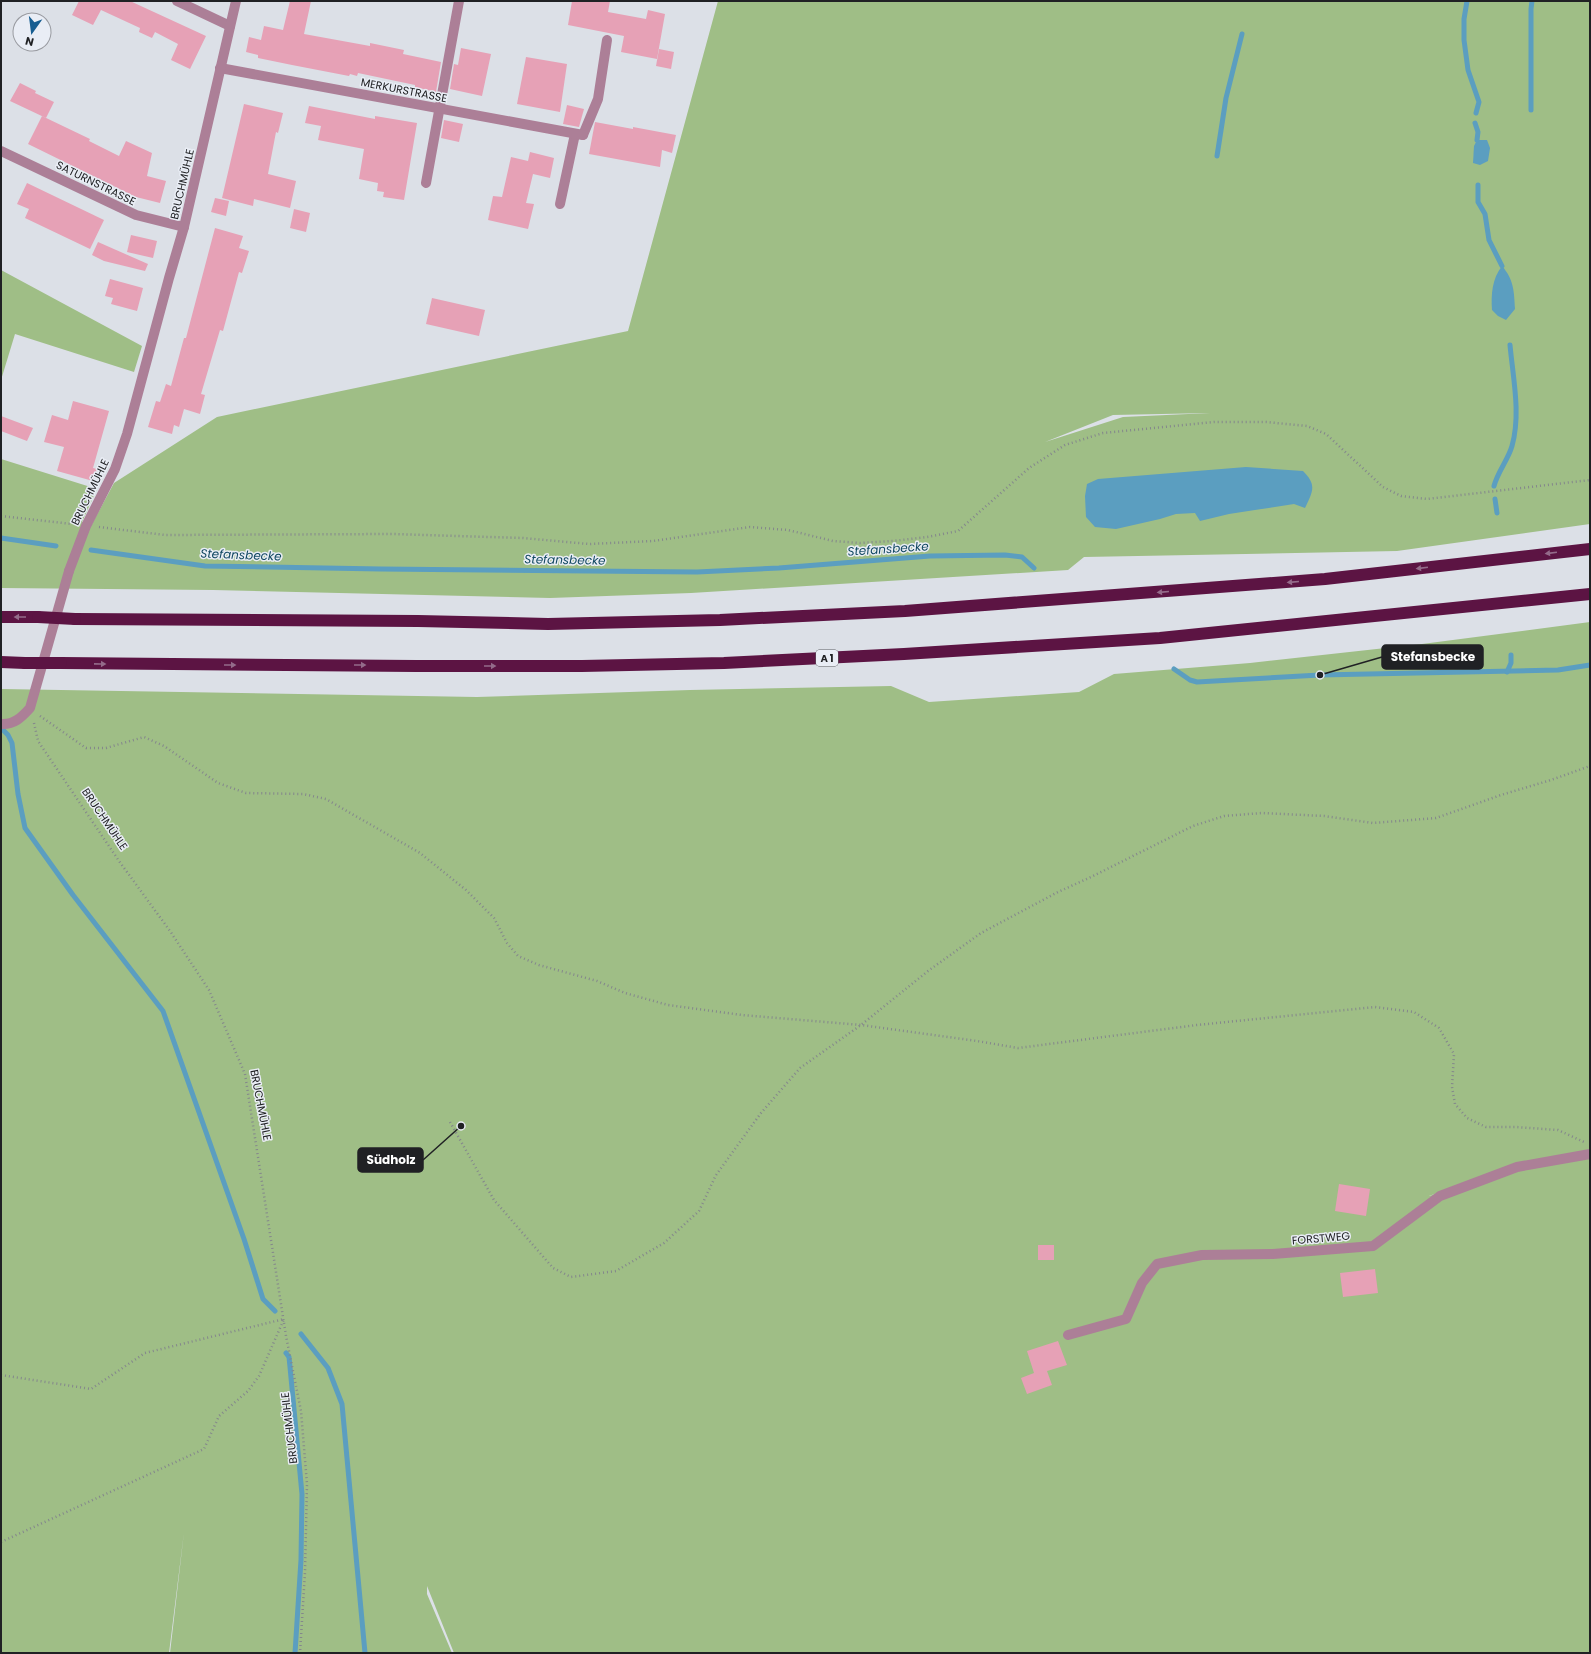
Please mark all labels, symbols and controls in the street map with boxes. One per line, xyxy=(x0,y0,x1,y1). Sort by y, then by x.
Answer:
north arrow xyxy=(12,12,52,52)
text: N xyxy=(24,33,36,50)
street label: MERKURSTRASSE xyxy=(359,74,449,106)
street label: BRUCHMÜHLE xyxy=(166,147,198,221)
street label: SATURNSTRASSE xyxy=(54,157,138,209)
street label: BRUCHMÜHLE xyxy=(67,456,113,528)
water label: Stefansbecke xyxy=(847,537,930,560)
water label: Stefansbecke xyxy=(200,545,282,564)
water label: Stefansbecke xyxy=(524,550,606,569)
one-way arrow xyxy=(1545,550,1557,556)
one-way arrow xyxy=(1416,565,1428,571)
one-way arrow xyxy=(1287,578,1299,585)
one-way arrow xyxy=(1157,589,1169,596)
one-way arrow xyxy=(13,614,26,620)
callout: Stefansbecke xyxy=(1382,645,1483,669)
text: Stefansbecke xyxy=(1391,648,1476,665)
road number: A 1 xyxy=(816,650,838,666)
one-way arrow xyxy=(94,661,107,667)
one-way arrow xyxy=(224,662,237,668)
one-way arrow xyxy=(354,662,366,669)
one-way arrow xyxy=(484,663,497,669)
street label: BRUCHMÜHLE xyxy=(78,785,132,853)
street label: BRUCHMÜHLE xyxy=(246,1068,276,1142)
callout: Südholz xyxy=(358,1148,423,1172)
text: Südholz xyxy=(367,1151,415,1168)
street label: FORSTWEG xyxy=(1291,1227,1351,1249)
street label: BRUCHMÜHLE xyxy=(277,1391,301,1465)

